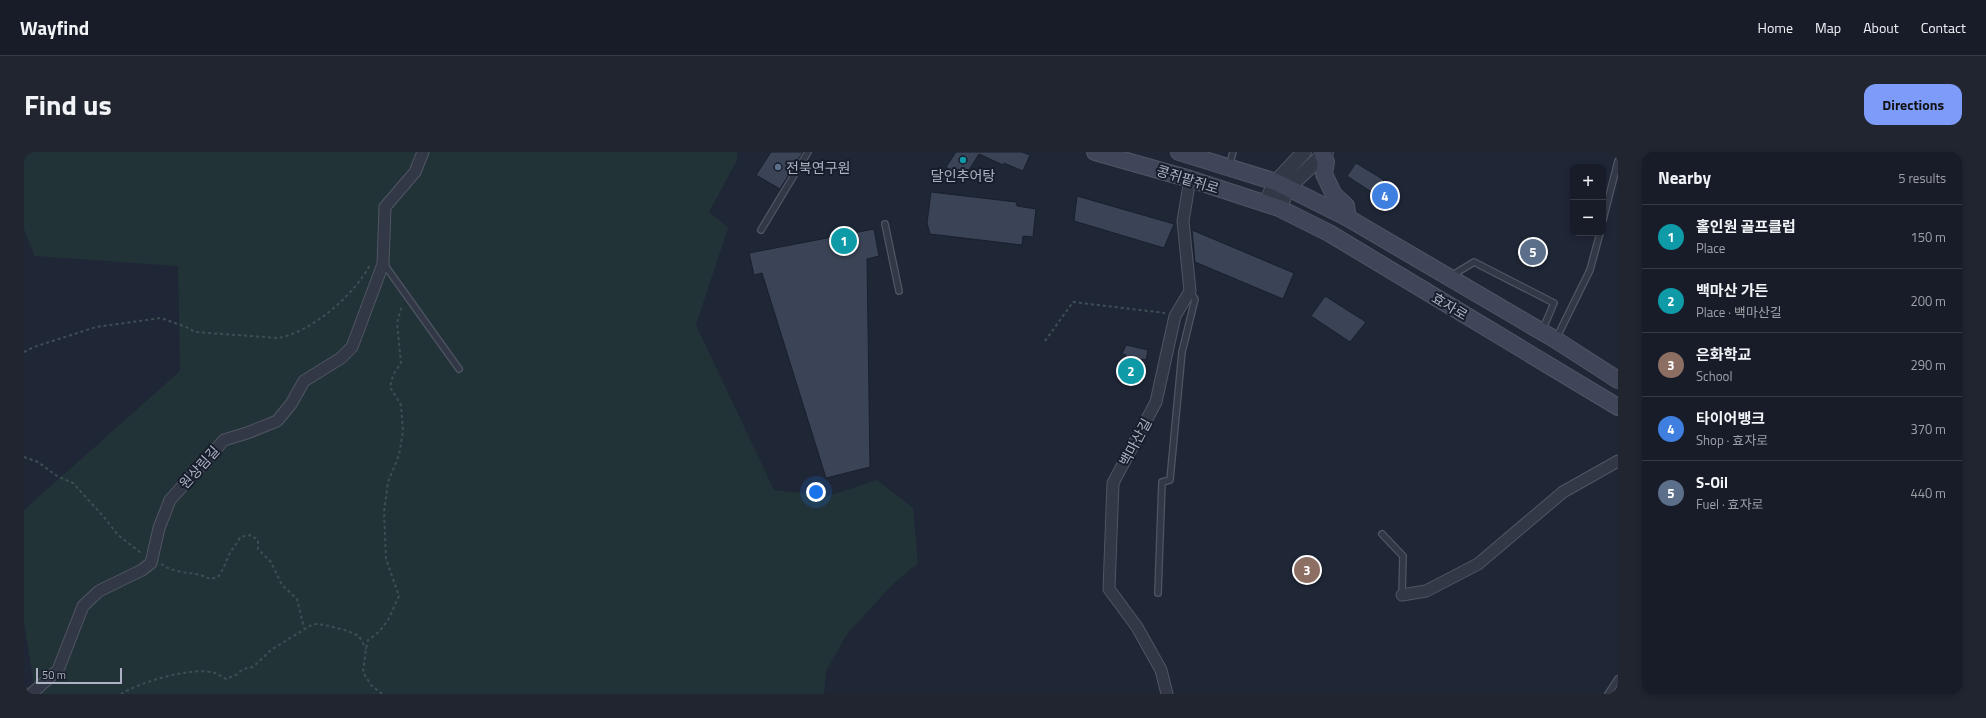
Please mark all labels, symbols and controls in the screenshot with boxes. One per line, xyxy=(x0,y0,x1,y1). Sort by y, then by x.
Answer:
text: Wayfind xyxy=(20,13,89,42)
text: Home xyxy=(1758,17,1793,38)
text: Map xyxy=(1815,17,1841,38)
text: About xyxy=(1863,17,1899,38)
text: Contact xyxy=(1921,17,1966,38)
text: Find us xyxy=(24,83,112,126)
button: Directions xyxy=(1864,84,1962,125)
marker: 달인추어탕 xyxy=(958,155,968,165)
place label: 전북연구원 xyxy=(786,157,850,178)
street label: 콩쥐팥쥐로 xyxy=(1154,160,1222,198)
marker: 전북연구원 xyxy=(773,162,783,172)
map controls xyxy=(1570,164,1606,236)
button: + xyxy=(1570,164,1606,200)
place label: 달인추어탕 xyxy=(931,165,995,186)
text: Nearby xyxy=(1658,165,1711,191)
text: 5 results xyxy=(1898,168,1946,188)
pin: 4 xyxy=(1372,181,1398,211)
button: − xyxy=(1570,200,1606,236)
text: 홀인원 골프클럽 xyxy=(1696,215,1796,238)
pin: 1 xyxy=(831,226,857,256)
text: 1 xyxy=(1667,227,1675,247)
text: 150 m xyxy=(1910,227,1946,247)
pin: 5 xyxy=(1520,237,1546,267)
text: Place xyxy=(1696,238,1725,258)
text: 백마산 가든 xyxy=(1696,279,1768,302)
street label: 효자로 xyxy=(1428,287,1472,325)
text: 2 xyxy=(1667,291,1675,311)
text: 200 m xyxy=(1910,291,1946,311)
text: Place · 백마산길 xyxy=(1696,302,1782,322)
text: 은화학교 xyxy=(1696,343,1751,366)
text: 3 xyxy=(1667,355,1675,375)
text: 290 m xyxy=(1910,355,1946,375)
pin: 2 xyxy=(1118,356,1144,386)
text: School xyxy=(1696,366,1732,386)
text: 타이어뱅크 xyxy=(1696,407,1765,430)
street label: 백마산길 xyxy=(1114,414,1156,470)
text: 4 xyxy=(1667,419,1675,439)
text: 370 m xyxy=(1910,419,1946,439)
text: Shop · 효자로 xyxy=(1696,430,1768,450)
street label: 원상림길 xyxy=(174,441,224,493)
text: S-Oil xyxy=(1696,471,1728,494)
your location xyxy=(806,482,826,502)
text: 5 xyxy=(1667,483,1675,503)
text: 440 m xyxy=(1910,483,1946,503)
text: Fuel · 효자로 xyxy=(1696,494,1764,514)
pin: 3 xyxy=(1294,555,1320,585)
scale bar xyxy=(36,666,122,685)
text: 50 m xyxy=(42,667,66,683)

